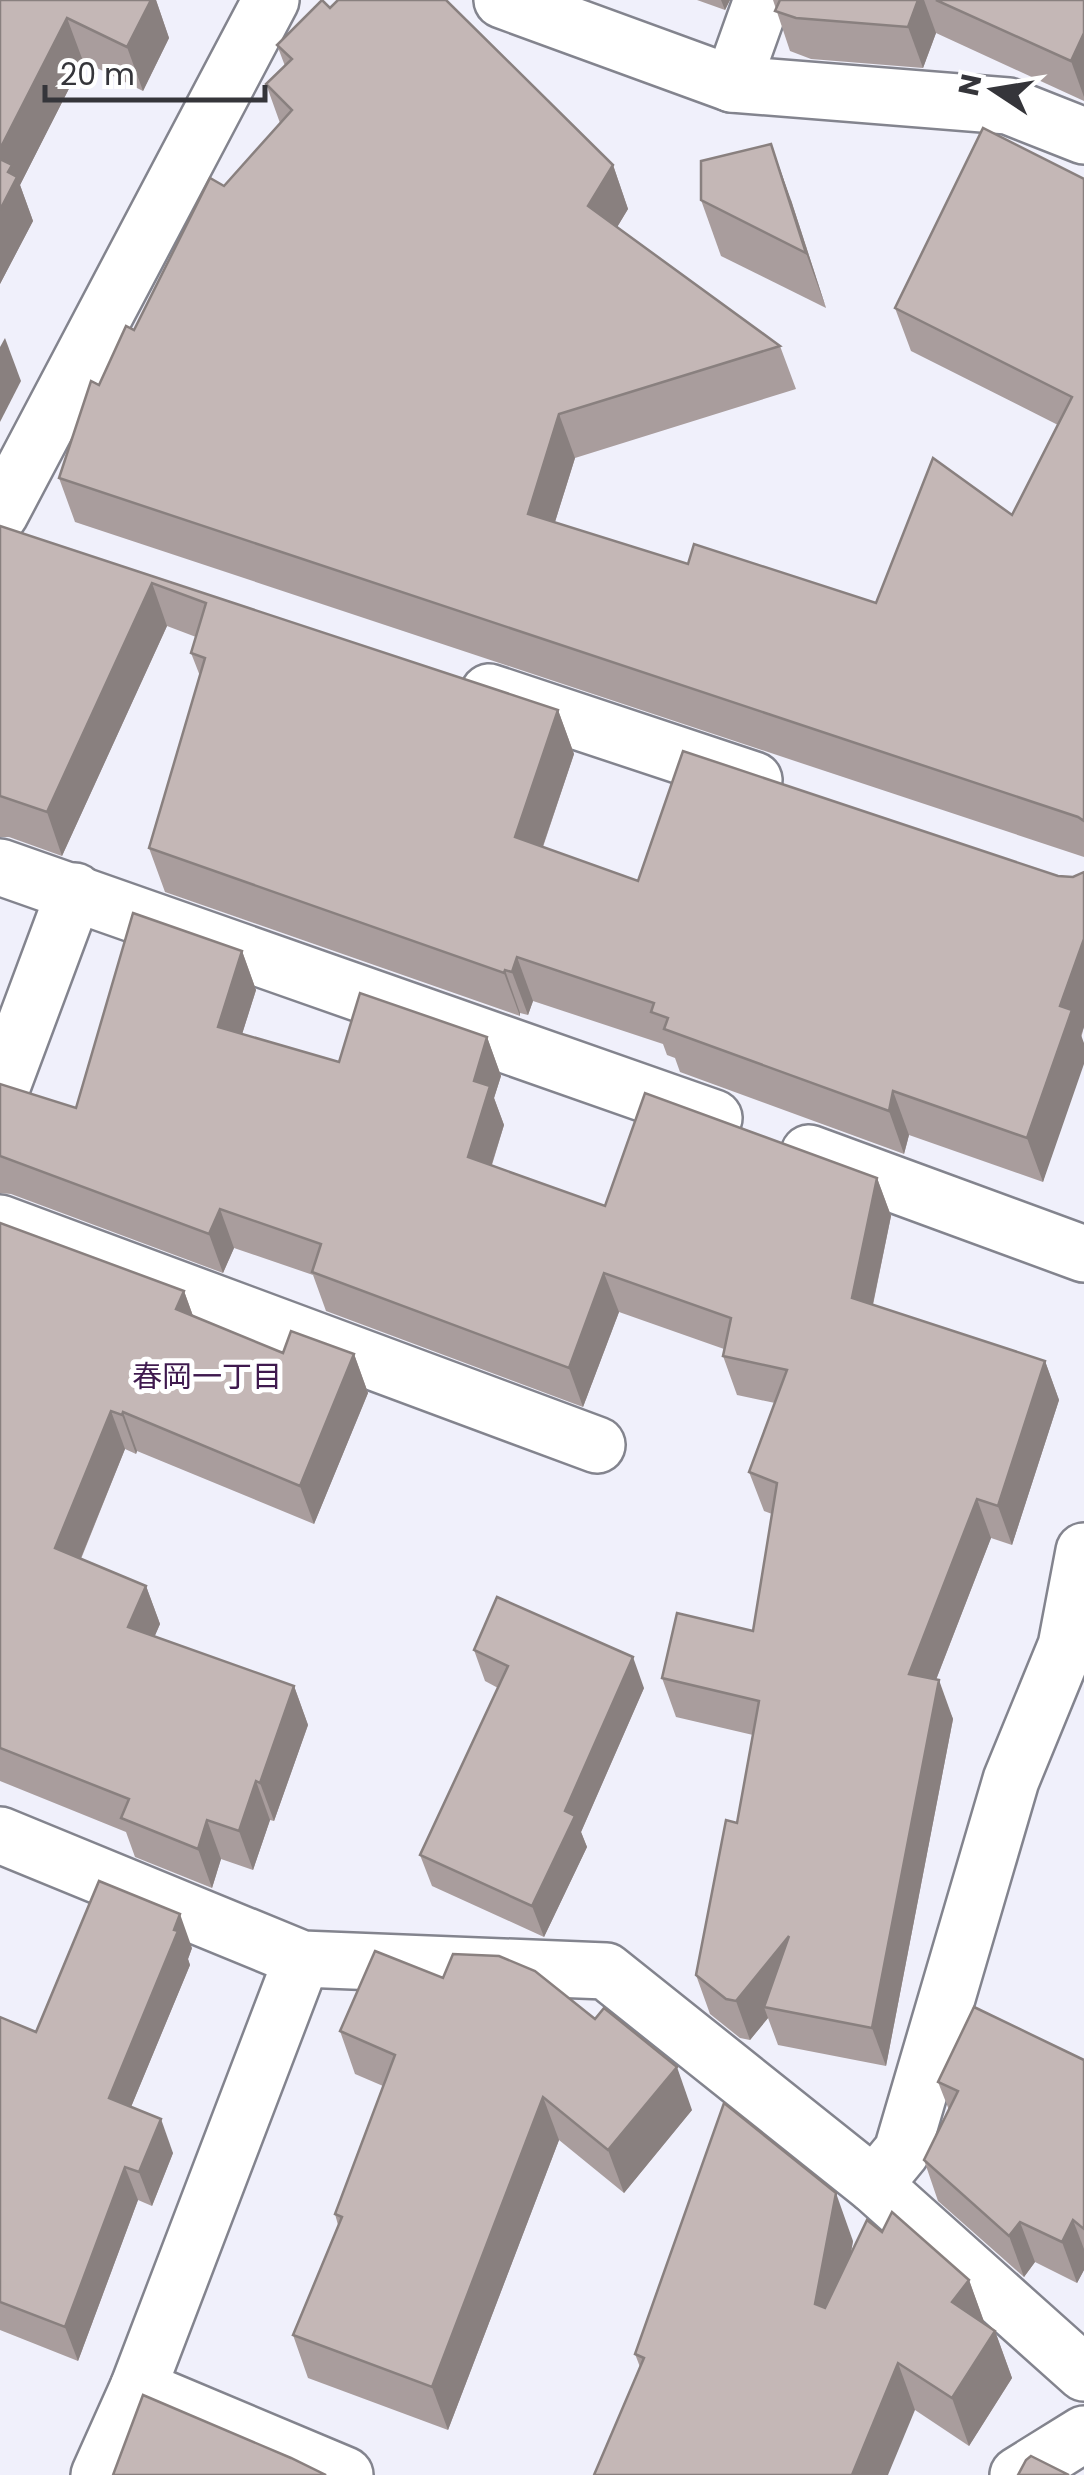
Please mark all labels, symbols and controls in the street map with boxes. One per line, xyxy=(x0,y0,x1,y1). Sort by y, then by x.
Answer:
scale bar xyxy=(45,40,265,102)
north arrow xyxy=(944,40,1044,140)
text: 20 m xyxy=(60,53,135,96)
text: N xyxy=(949,71,991,99)
district label: 春岡一丁目 xyxy=(132,1355,282,1398)

